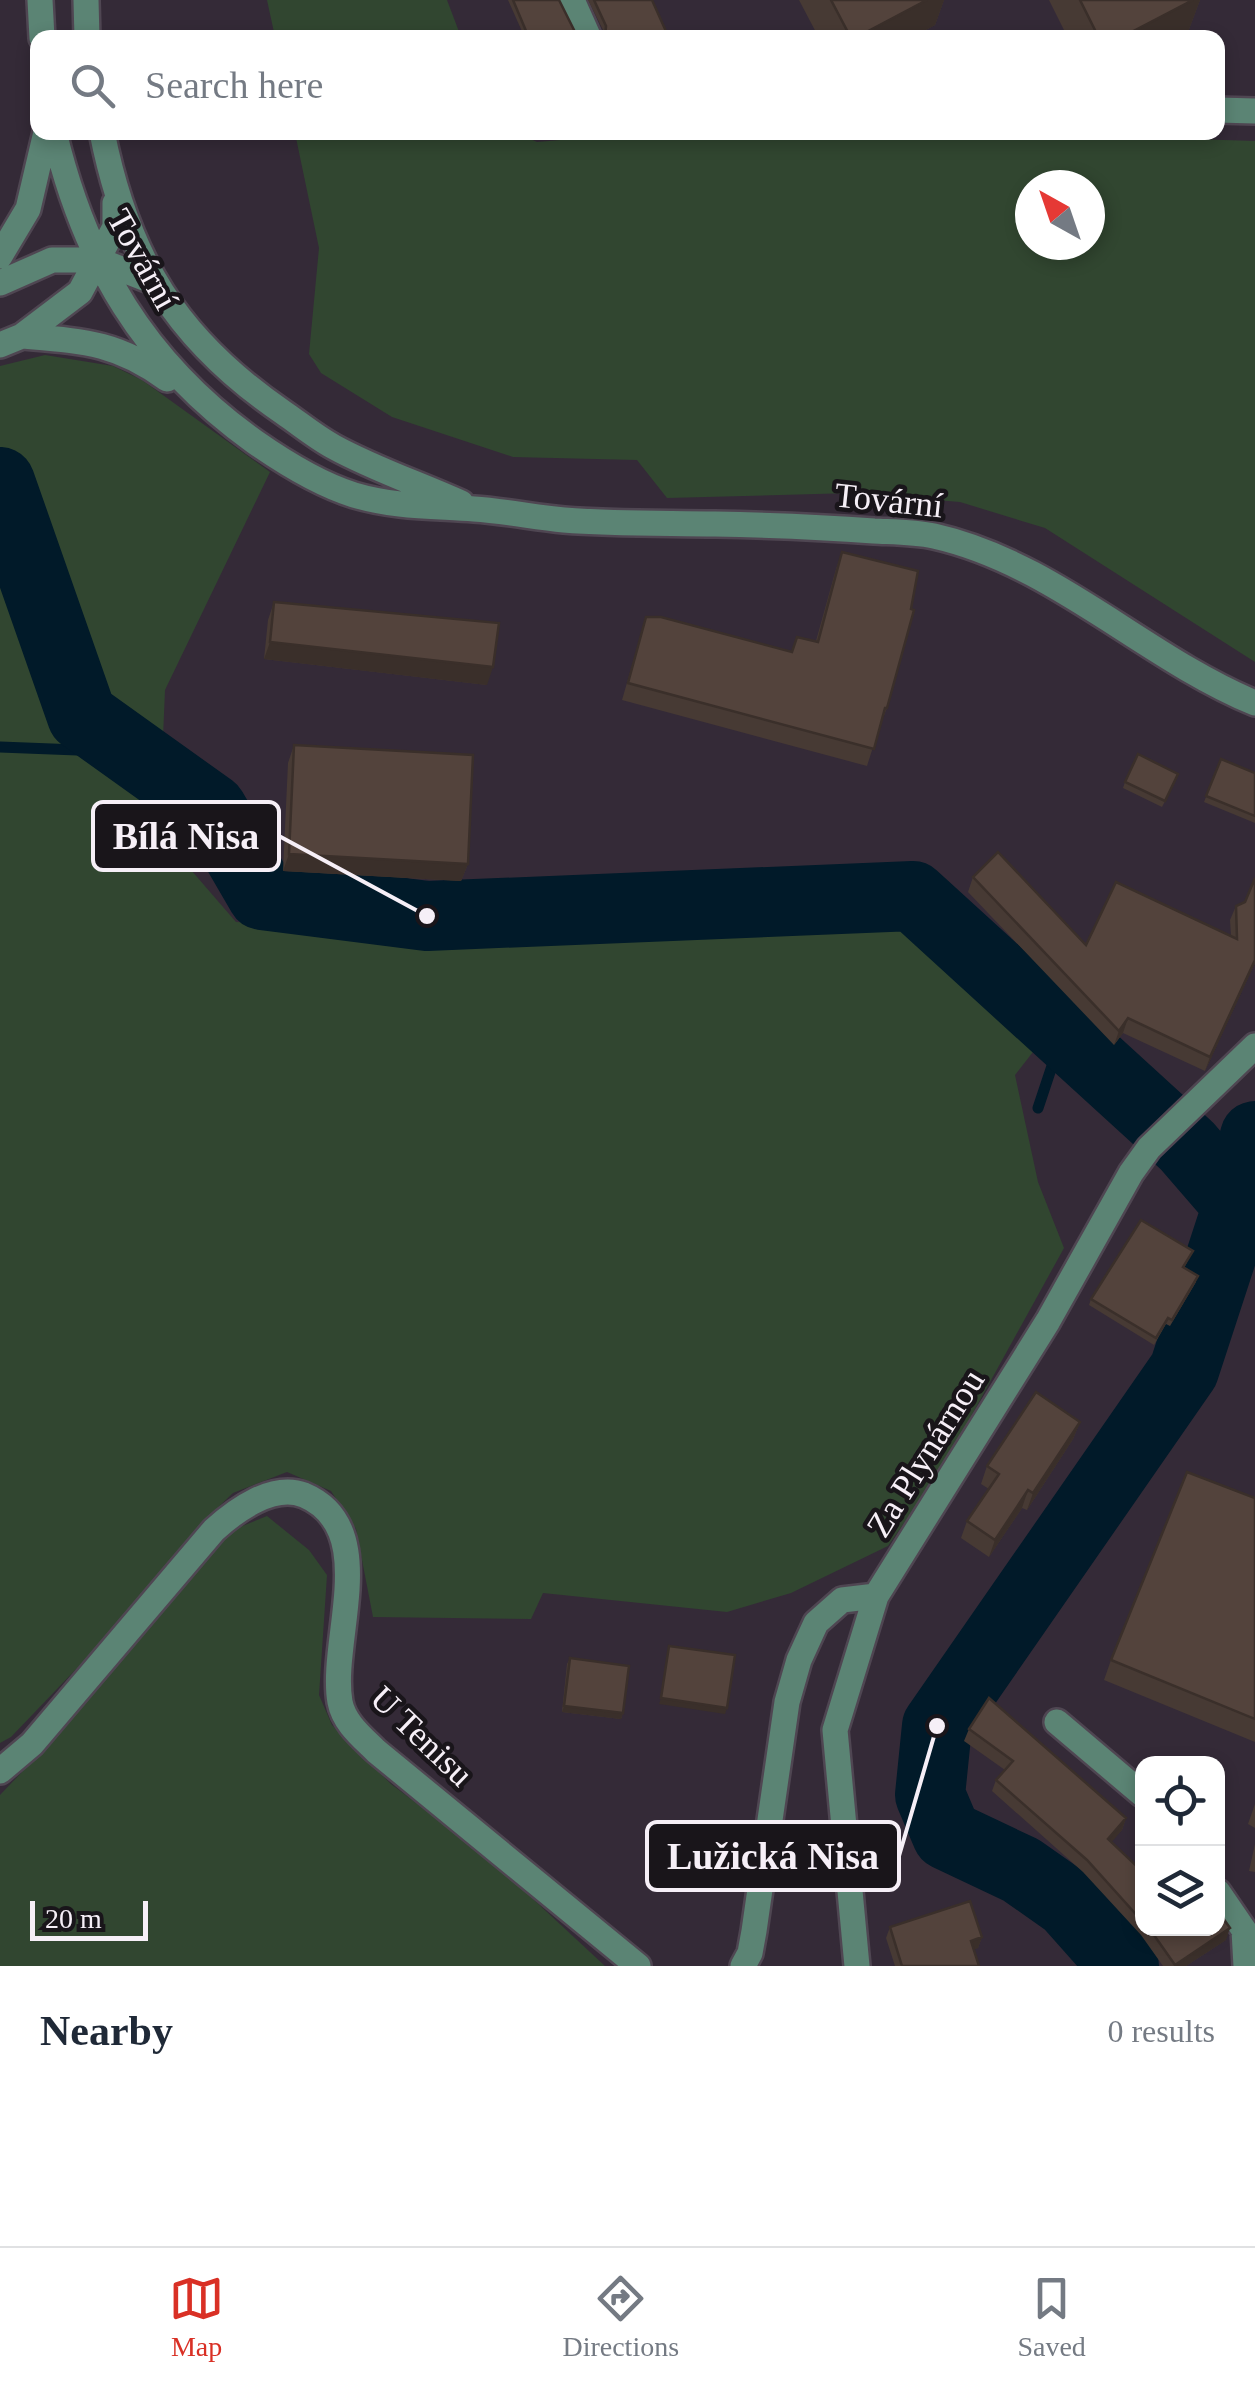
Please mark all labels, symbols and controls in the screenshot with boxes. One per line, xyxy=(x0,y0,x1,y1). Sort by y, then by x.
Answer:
search box xyxy=(30,30,1225,140)
icon: search xyxy=(65,58,120,113)
text: Search here xyxy=(145,64,323,106)
north arrow xyxy=(1015,170,1105,260)
street label: Tovární xyxy=(99,202,186,316)
street label: Tovární xyxy=(833,475,945,526)
callout: Bílá Nisa xyxy=(93,802,279,870)
text: Bílá Nisa xyxy=(113,815,259,857)
street label: Za Plynárnou xyxy=(859,1363,992,1544)
street label: U Tenisu xyxy=(363,1678,481,1794)
map controls xyxy=(1135,1756,1225,1936)
button: locate xyxy=(1135,1756,1225,1846)
callout: Lužická Nisa xyxy=(647,1822,899,1890)
text: Lužická Nisa xyxy=(667,1835,879,1877)
button: layers xyxy=(1135,1846,1225,1936)
scale bar xyxy=(30,1896,148,1940)
text: 20 m xyxy=(45,1903,102,1934)
text: Nearby xyxy=(40,2008,173,2054)
text: 0 results xyxy=(1107,2013,1215,2049)
tab: Map xyxy=(169,2271,224,2363)
tab: Directions xyxy=(562,2271,679,2363)
tab: Saved xyxy=(1017,2271,1086,2363)

